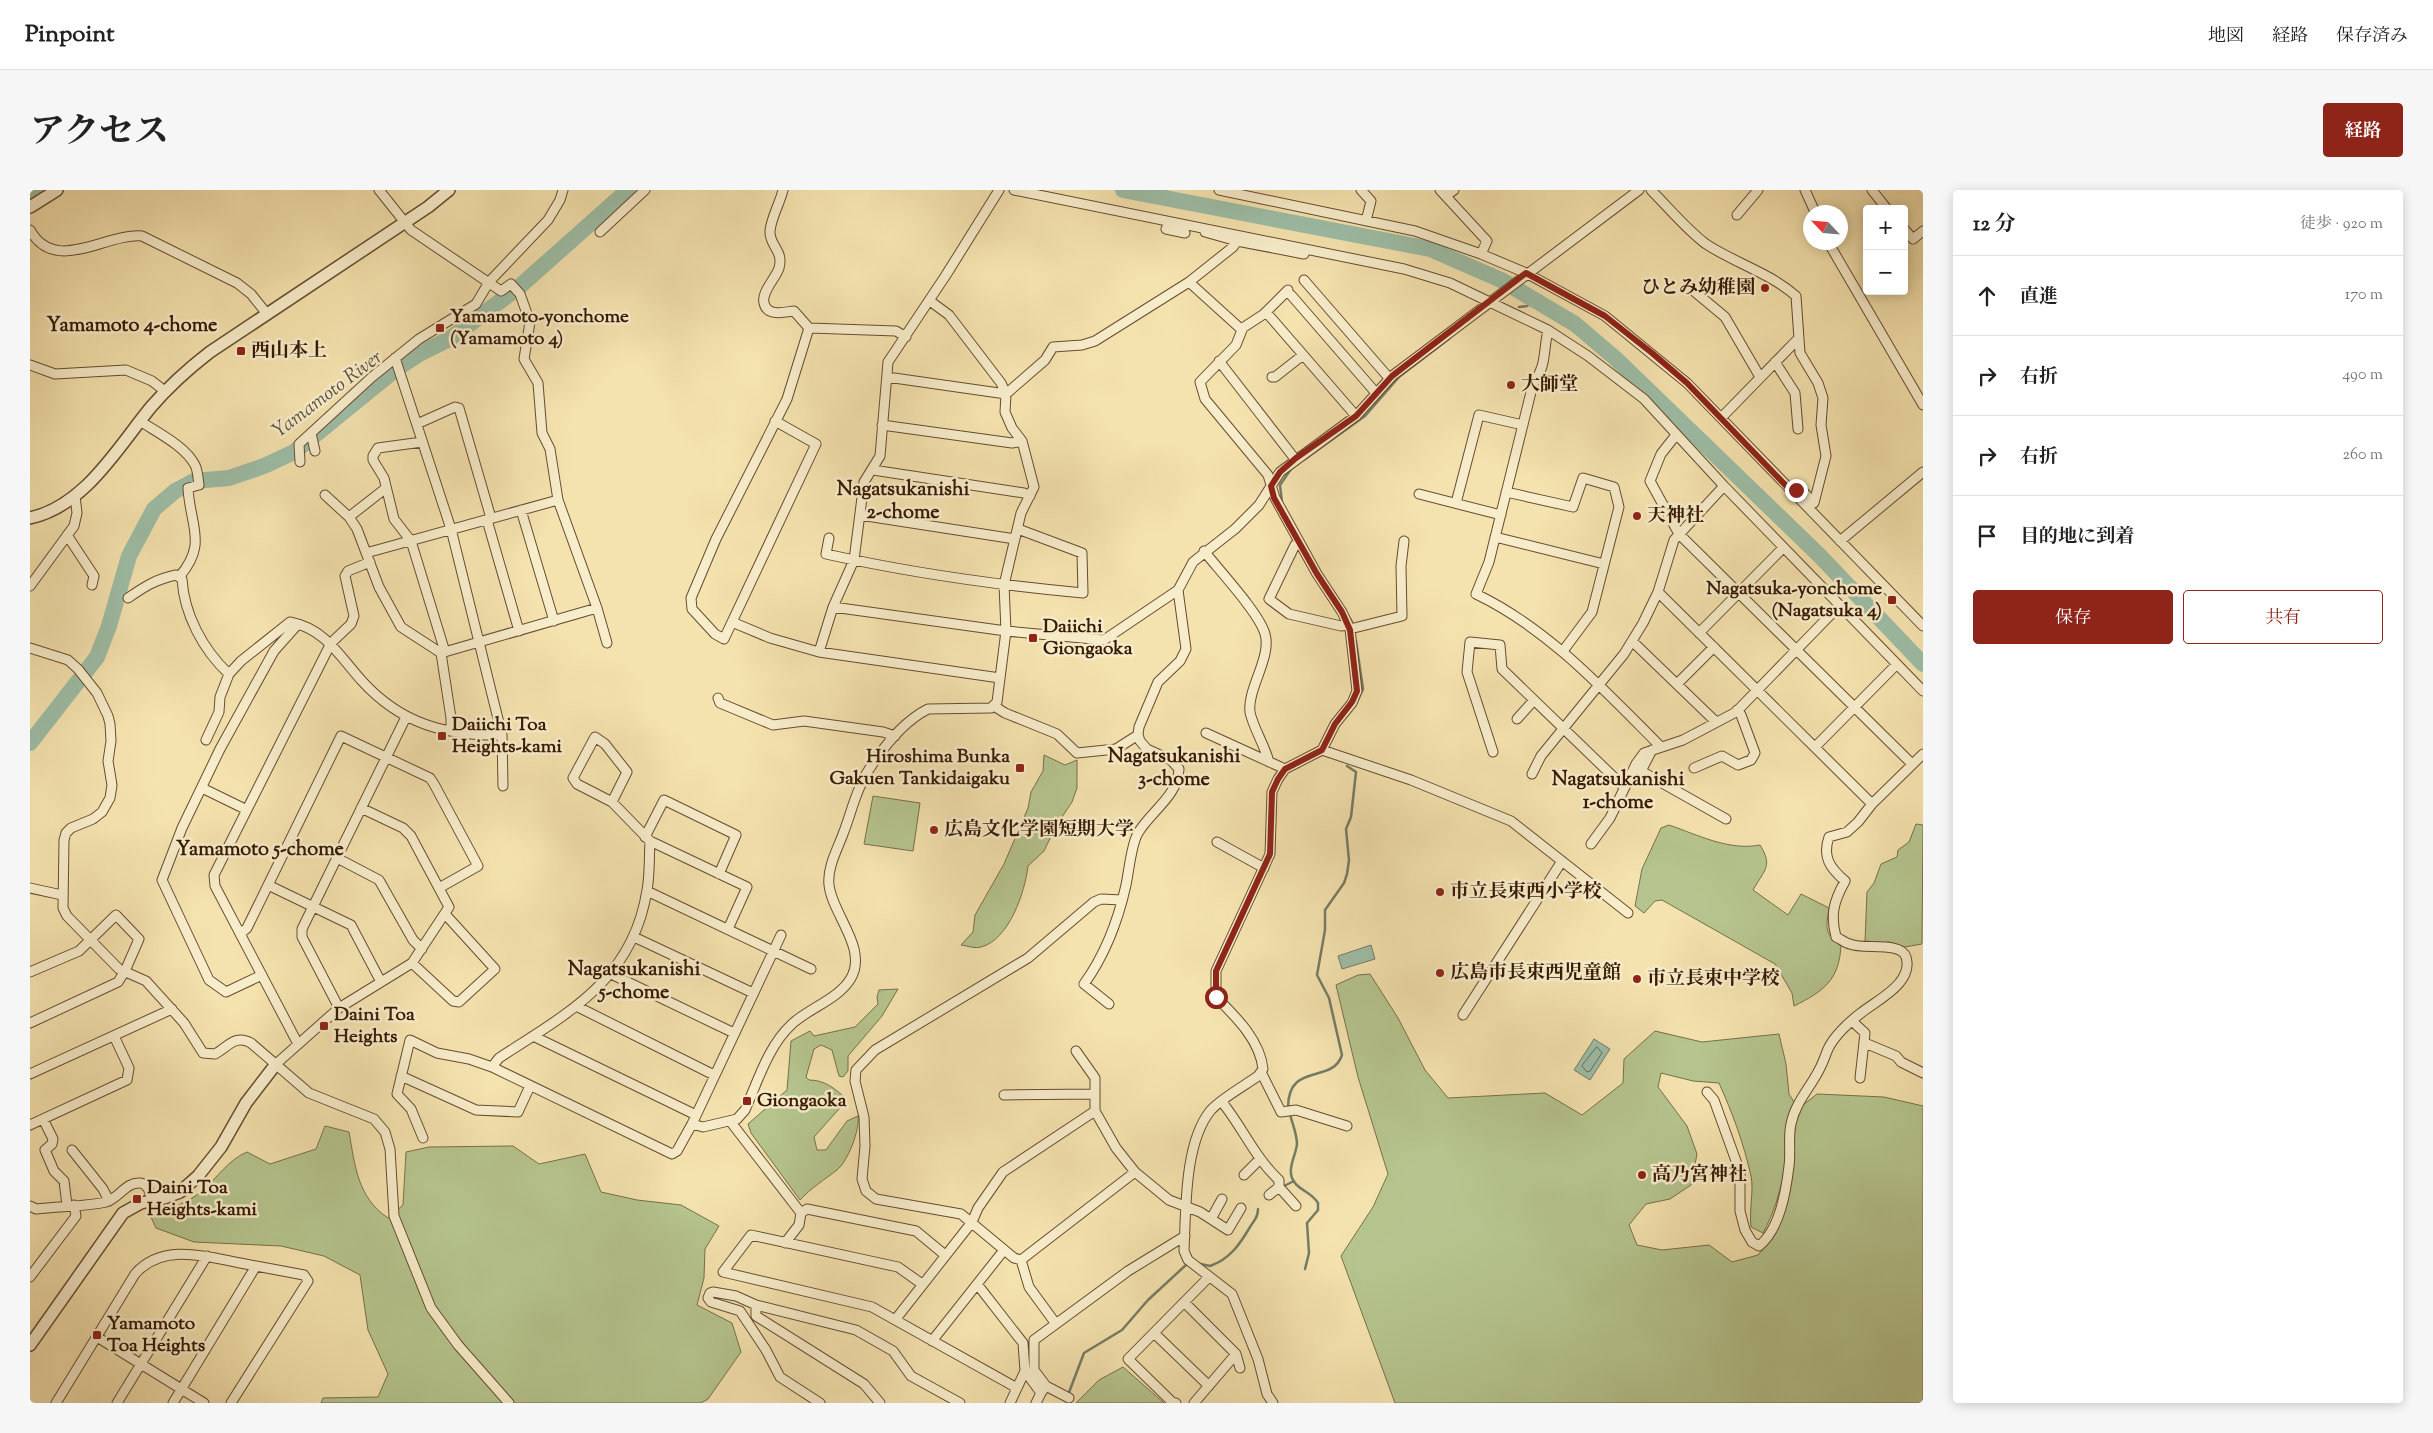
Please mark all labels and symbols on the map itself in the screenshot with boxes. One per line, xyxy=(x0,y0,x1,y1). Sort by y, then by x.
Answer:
north arrow xyxy=(1803,205,1848,250)
place label: ひとみ幼稚園 xyxy=(1641,275,1755,302)
marker: ひとみ幼稚園 xyxy=(1759,282,1771,294)
place label: Yamamoto-yonchome (Yamamoto 4) xyxy=(450,304,629,353)
district label: Yamamoto 4-chome xyxy=(47,312,217,341)
marker: Yamamoto-yonchome (Yamamoto 4) xyxy=(434,322,446,334)
place label: 西山本上 xyxy=(251,338,327,365)
water label: Yamamoto River xyxy=(267,344,389,446)
marker: 西山本上 xyxy=(235,345,247,357)
place label: 大師堂 xyxy=(1521,372,1578,399)
marker: 大師堂 xyxy=(1505,379,1517,391)
district label: Nagatsukanishi 2-chome xyxy=(837,476,970,528)
route end xyxy=(1785,479,1808,502)
place label: 天神社 xyxy=(1647,503,1704,530)
marker: 天神社 xyxy=(1631,510,1643,522)
place label: Nagatsuka-yonchome (Nagatsuka 4) xyxy=(1706,576,1882,625)
marker: Nagatsuka-yonchome (Nagatsuka 4) xyxy=(1886,594,1898,606)
place label: Daiichi Giongaoka xyxy=(1043,614,1133,663)
marker: Daiichi Giongaoka xyxy=(1027,632,1039,644)
place label: Daiichi Toa Heights-kami xyxy=(452,712,563,761)
marker: Daiichi Toa Heights-kami xyxy=(436,730,448,742)
district label: Nagatsukanishi 3-chome xyxy=(1108,743,1241,795)
place label: Hiroshima Bunka Gakuen Tankidaigaku xyxy=(830,744,1010,793)
marker: Hiroshima Bunka Gakuen Tankidaigaku xyxy=(1014,762,1026,774)
district label: Nagatsukanishi 1-chome xyxy=(1552,766,1685,818)
place label: 広島文化学園短期大学 xyxy=(944,817,1134,844)
marker: 広島文化学園短期大学 xyxy=(928,824,940,836)
district label: Yamamoto 5-chome xyxy=(176,836,344,865)
place label: 市立長束西小学校 xyxy=(1450,879,1602,906)
marker: 市立長束西小学校 xyxy=(1434,886,1446,898)
district label: Nagatsukanishi 5-chome xyxy=(568,956,701,1008)
place label: 広島市長束西児童館 xyxy=(1450,960,1621,987)
place label: 市立長束中学校 xyxy=(1647,966,1780,993)
marker: 広島市長束西児童館 xyxy=(1434,967,1446,979)
marker: 市立長束中学校 xyxy=(1631,973,1643,985)
route start xyxy=(1205,986,1228,1009)
place label: Daini Toa Heights xyxy=(334,1002,415,1051)
marker: Daini Toa Heights xyxy=(318,1020,330,1032)
place label: Giongaoka xyxy=(757,1088,847,1115)
marker: Giongaoka xyxy=(741,1095,753,1107)
place label: 高乃宮神社 xyxy=(1652,1162,1747,1189)
marker: 高乃宮神社 xyxy=(1636,1169,1648,1181)
place label: Daini Toa Heights-kami xyxy=(147,1175,258,1224)
marker: Daini Toa Heights-kami xyxy=(131,1193,143,1205)
place label: Yamamoto Toa Heights xyxy=(107,1311,206,1360)
marker: Yamamoto Toa Heights xyxy=(91,1329,103,1341)

